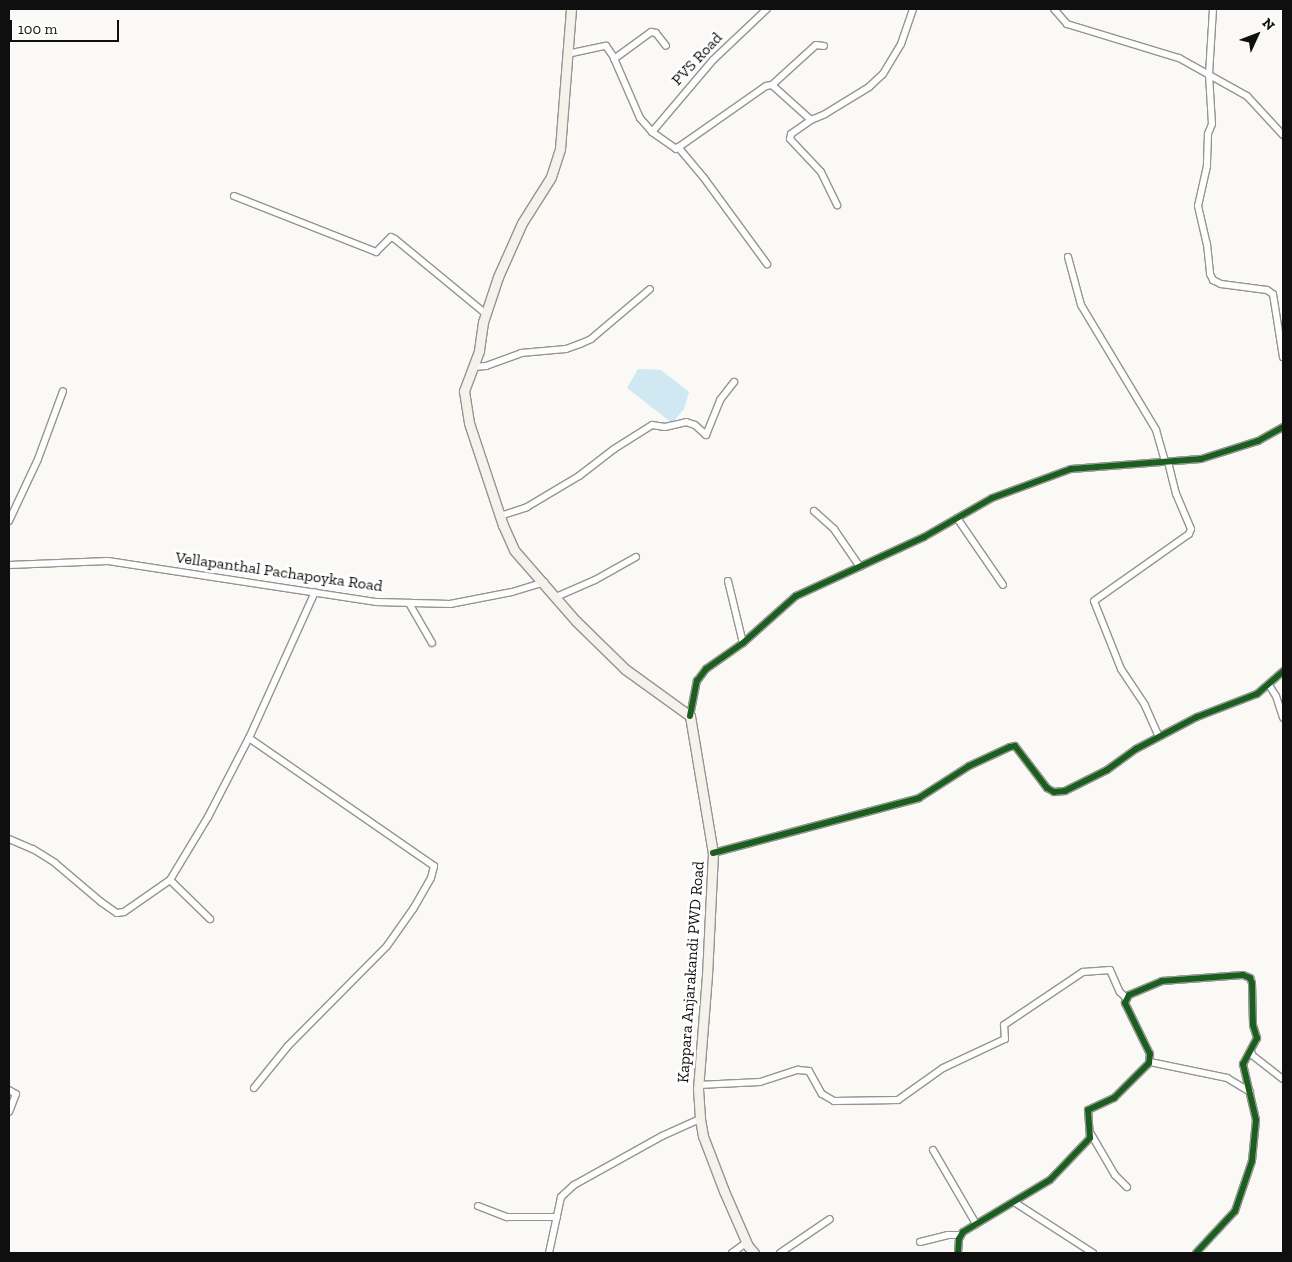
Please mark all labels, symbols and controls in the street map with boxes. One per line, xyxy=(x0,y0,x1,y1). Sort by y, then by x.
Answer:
scale bar xyxy=(12,10,121,42)
north arrow xyxy=(1232,10,1282,60)
text: N xyxy=(1258,15,1278,34)
text: 100 m xyxy=(18,20,57,38)
street label: PVS Road xyxy=(668,28,726,90)
street label: Vellapanthal Pachapoyka Road xyxy=(174,548,384,596)
street label: Kappara Anjarakandi PWD Road xyxy=(674,860,708,1084)

